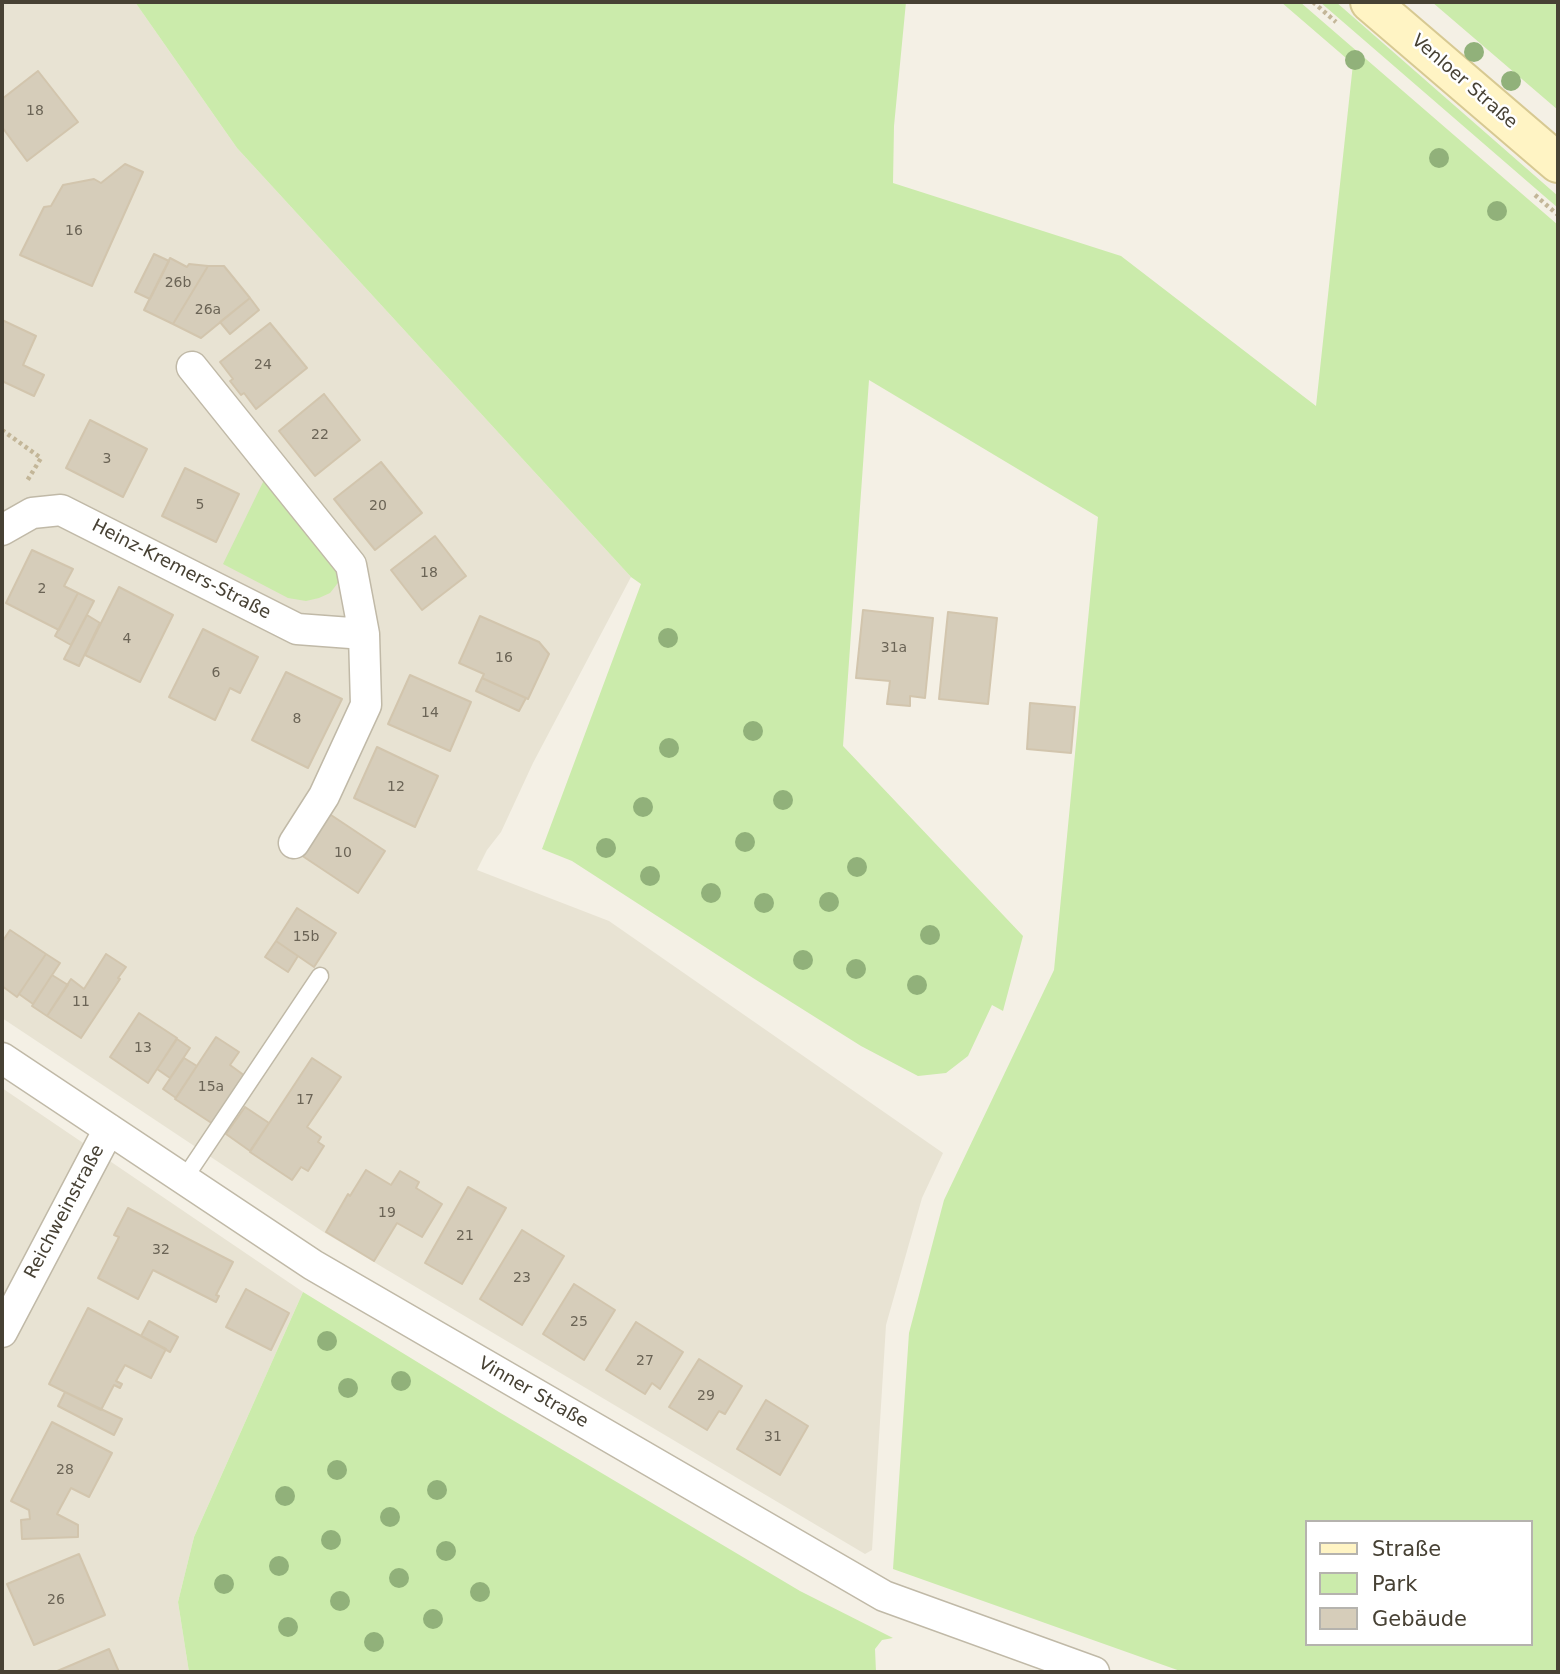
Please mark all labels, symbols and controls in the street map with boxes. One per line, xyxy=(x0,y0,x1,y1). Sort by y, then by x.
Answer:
street label: Venloer Straße xyxy=(1407,30,1521,134)
house number: 18 xyxy=(26,103,44,119)
house number: 16 xyxy=(65,223,83,239)
house number: 26b xyxy=(165,275,191,291)
house number: 26a xyxy=(195,302,221,318)
house number: 24 xyxy=(254,357,272,373)
house number: 22 xyxy=(311,427,329,443)
house number: 3 xyxy=(103,451,111,467)
house number: 5 xyxy=(196,497,204,513)
house number: 20 xyxy=(369,498,387,514)
street label: Heinz-Kremers-Straße xyxy=(88,515,274,625)
house number: 18 xyxy=(420,565,438,581)
house number: 2 xyxy=(38,581,46,597)
house number: 4 xyxy=(123,631,131,647)
house number: 31a xyxy=(881,640,907,656)
house number: 16 xyxy=(495,650,513,666)
house number: 6 xyxy=(212,665,220,681)
house number: 14 xyxy=(421,705,439,721)
house number: 8 xyxy=(293,711,301,727)
house number: 12 xyxy=(387,779,405,795)
house number: 10 xyxy=(334,845,352,861)
house number: 15b xyxy=(293,929,319,945)
house number: 11 xyxy=(72,994,90,1010)
house number: 13 xyxy=(134,1040,152,1056)
house number: 15a xyxy=(198,1079,224,1095)
house number: 17 xyxy=(296,1092,314,1108)
street label: Reichweinstraße xyxy=(21,1141,109,1283)
house number: 19 xyxy=(378,1205,396,1221)
house number: 21 xyxy=(456,1228,474,1244)
house number: 32 xyxy=(152,1242,170,1258)
house number: 23 xyxy=(513,1270,531,1286)
house number: 25 xyxy=(570,1314,588,1330)
street label: Vinner Straße xyxy=(474,1353,592,1433)
house number: 27 xyxy=(636,1353,654,1369)
house number: 29 xyxy=(697,1388,715,1404)
house number: 31 xyxy=(764,1429,782,1445)
house number: 28 xyxy=(56,1462,74,1478)
legend xyxy=(1304,1520,1532,1646)
text: Straße xyxy=(1372,1537,1441,1561)
text: Park xyxy=(1372,1572,1417,1596)
house number: 26 xyxy=(47,1592,65,1608)
text: Gebäude xyxy=(1372,1607,1467,1631)

